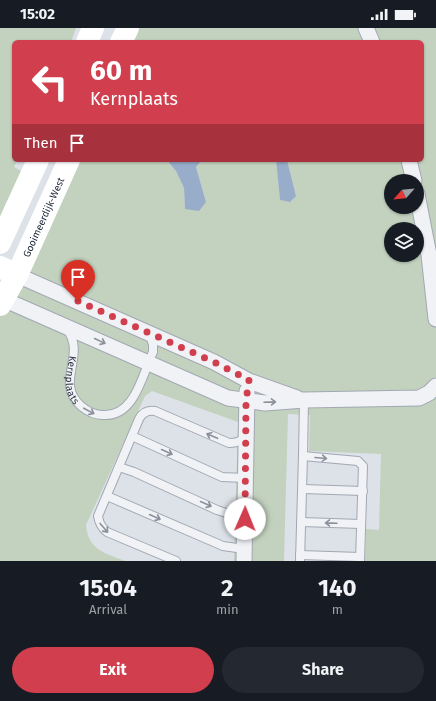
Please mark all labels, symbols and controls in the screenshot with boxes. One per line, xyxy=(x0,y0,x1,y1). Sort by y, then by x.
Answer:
text: 15:02 xyxy=(20,5,55,23)
text: 60 m xyxy=(90,54,152,87)
icon: left xyxy=(24,56,76,108)
text: Kernplaats xyxy=(90,88,178,110)
icon: arrive xyxy=(66,132,88,154)
text: Then xyxy=(24,134,58,152)
north arrow xyxy=(384,174,424,214)
map controls xyxy=(384,174,424,262)
street label: Gooimeerdijk-West xyxy=(21,175,67,259)
button: layers xyxy=(384,222,424,262)
pin xyxy=(61,260,95,301)
icon: arrive xyxy=(67,266,89,288)
one-way arrow xyxy=(94,338,106,345)
street label: Kernplaats xyxy=(63,355,82,407)
one-way arrow xyxy=(263,398,276,406)
one-way arrow xyxy=(83,407,95,415)
one-way arrow xyxy=(206,431,218,439)
one-way arrow xyxy=(161,449,173,456)
one-way arrow xyxy=(314,454,327,461)
position arrow xyxy=(224,498,266,540)
one-way arrow xyxy=(200,501,212,509)
one-way arrow xyxy=(149,514,161,521)
one-way arrow xyxy=(325,519,338,526)
one-way arrow xyxy=(99,522,108,533)
text: 15:04 xyxy=(79,574,137,602)
text: 2 xyxy=(221,574,234,602)
text: 140 xyxy=(318,574,357,602)
text: Arrival xyxy=(89,602,127,617)
text: min xyxy=(216,602,239,617)
text: m xyxy=(332,602,343,617)
button: Exit xyxy=(12,647,214,693)
button: Share xyxy=(222,647,424,693)

